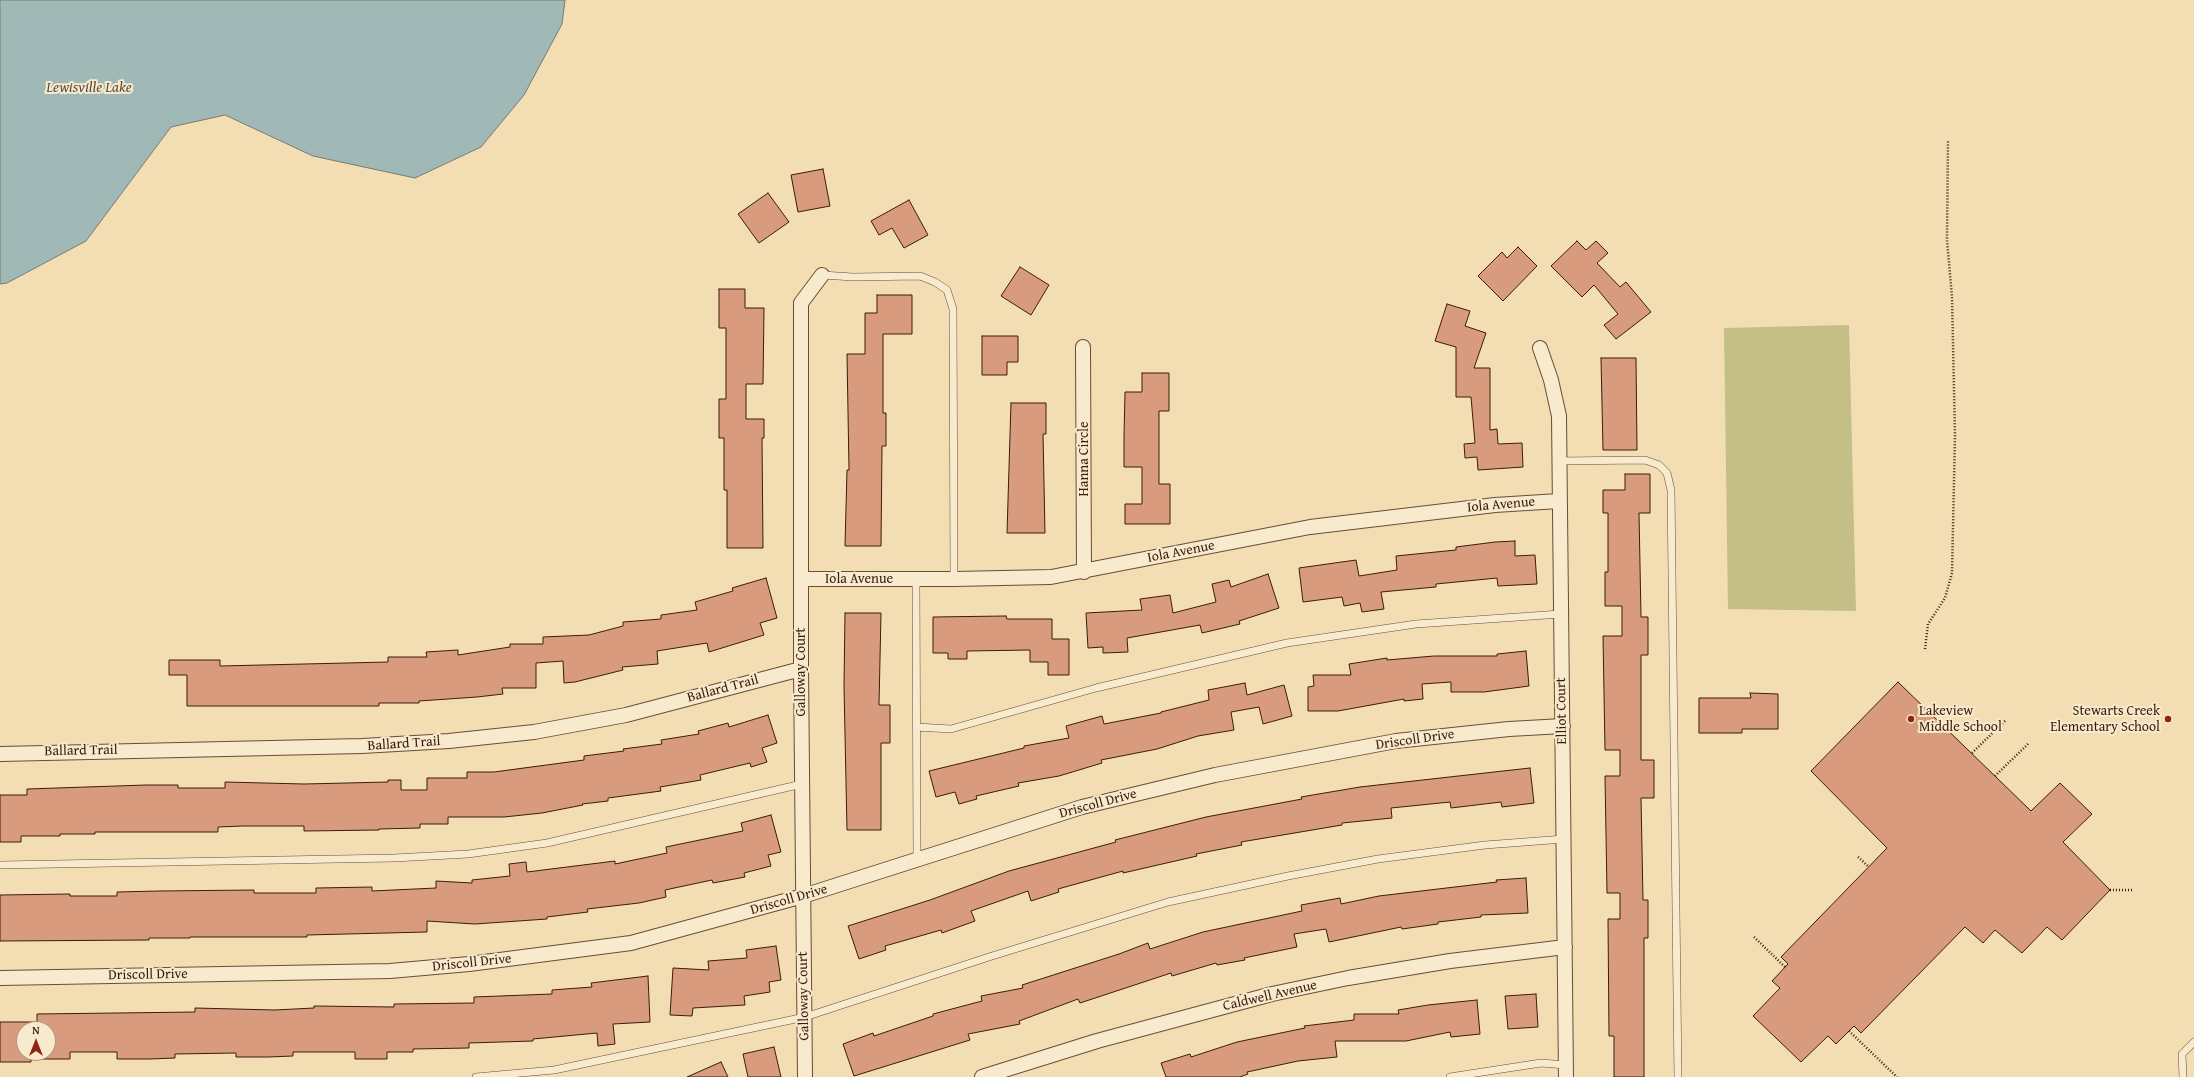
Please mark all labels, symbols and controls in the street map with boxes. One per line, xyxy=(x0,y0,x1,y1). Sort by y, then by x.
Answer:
water label: Lewisville Lake xyxy=(46,79,132,97)
street label: Hanna Circle xyxy=(1076,422,1092,496)
street label: Iola Avenue xyxy=(1466,494,1536,516)
street label: Iola Avenue xyxy=(1146,537,1216,567)
street label: Iola Avenue xyxy=(825,571,893,587)
street label: Galloway Court xyxy=(793,627,809,717)
street label: Ballard Trail xyxy=(685,671,761,707)
street label: Elliot Court xyxy=(1553,677,1571,745)
place label: Lakeview Middle School xyxy=(1919,703,2002,736)
place label: Stewarts Creek Elementary School xyxy=(2050,703,2160,736)
marker: Lakeview Middle School xyxy=(1906,714,1916,724)
marker: Stewarts Creek Elementary School xyxy=(2163,714,2173,724)
street label: Driscoll Drive xyxy=(1374,726,1456,754)
street label: Ballard Trail xyxy=(367,733,441,755)
street label: Ballard Trail xyxy=(44,742,118,760)
street label: Driscoll Drive xyxy=(1057,786,1139,822)
street label: Driscoll Drive xyxy=(748,881,830,919)
street label: Driscoll Drive xyxy=(432,950,512,976)
street label: Galloway Court xyxy=(795,951,813,1041)
street label: Driscoll Drive xyxy=(108,966,188,984)
street label: Caldwell Avenue xyxy=(1221,977,1319,1015)
north arrow xyxy=(16,1021,56,1061)
text: N xyxy=(32,1022,40,1038)

